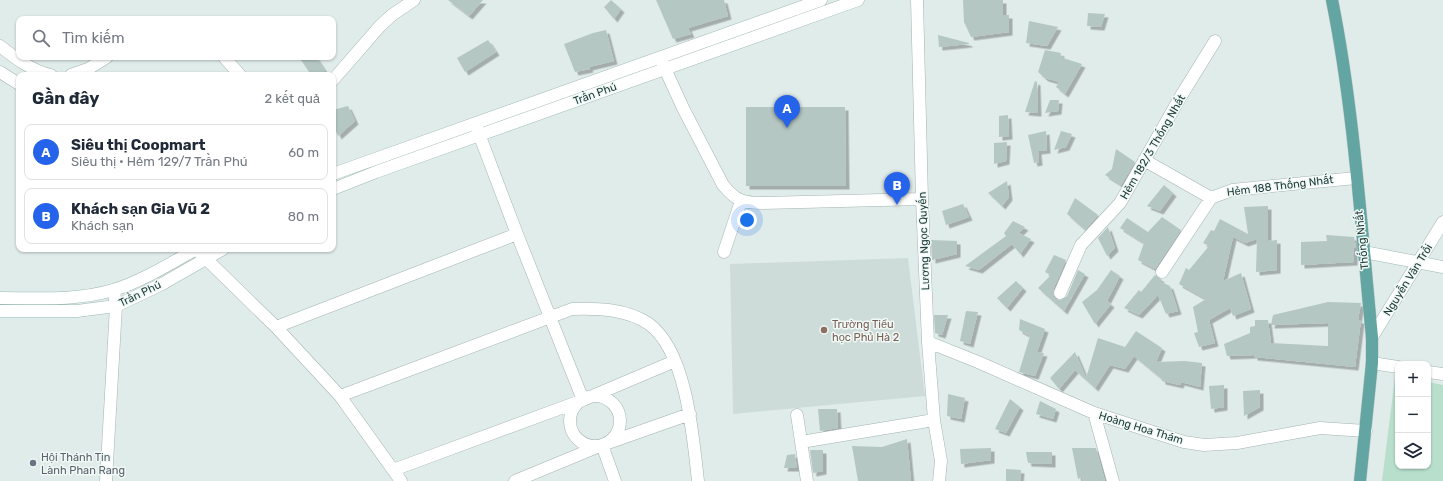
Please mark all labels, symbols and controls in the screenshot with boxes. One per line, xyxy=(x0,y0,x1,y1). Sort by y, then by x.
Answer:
search box xyxy=(16,16,336,60)
icon: search xyxy=(30,27,52,49)
text: Tìm kiếm xyxy=(62,29,125,47)
street label: Trần Phú xyxy=(571,79,619,108)
text: Gần đây xyxy=(32,88,99,108)
text: 2 kết quả xyxy=(264,91,320,106)
street label: Hẻm 182/3 Thống Nhất xyxy=(1117,91,1189,202)
pin: A xyxy=(774,95,800,128)
text: Siêu thị Coopmart xyxy=(71,136,206,154)
text: A xyxy=(41,145,51,160)
text: 60 m xyxy=(288,145,319,160)
text: Siêu thị · Hẻm 129/7 Trần Phú xyxy=(71,154,248,169)
pin: B xyxy=(884,172,910,205)
street label: Hẻm 188 Thống Nhất xyxy=(1226,172,1335,199)
street label: Lương Ngọc Quyến xyxy=(914,192,932,291)
text: Khách sạn Gia Vũ 2 xyxy=(71,200,210,218)
text: B xyxy=(41,209,51,224)
text: 80 m xyxy=(288,209,319,224)
street label: Thống Nhất xyxy=(1351,209,1372,271)
your location xyxy=(737,210,757,230)
text: Khách sạn xyxy=(71,218,134,233)
street label: Nguyễn Văn Trỗi xyxy=(1380,242,1435,318)
street label: Trần Phú xyxy=(116,277,163,310)
place label: Trường Tiểu học Phủ Hà 2 xyxy=(832,318,899,344)
marker: Trường Tiểu học Phủ Hà 2 xyxy=(819,325,829,335)
map controls xyxy=(1395,361,1431,469)
button: + xyxy=(1395,361,1431,397)
button: − xyxy=(1395,397,1431,433)
street label: Hoàng Hoa Thám xyxy=(1097,409,1185,447)
button: layers xyxy=(1395,433,1431,469)
place label: Hội Thánh Tin Lành Phan Rang xyxy=(41,451,125,477)
marker: Hội Thánh Tin Lành Phan Rang xyxy=(28,458,38,468)

